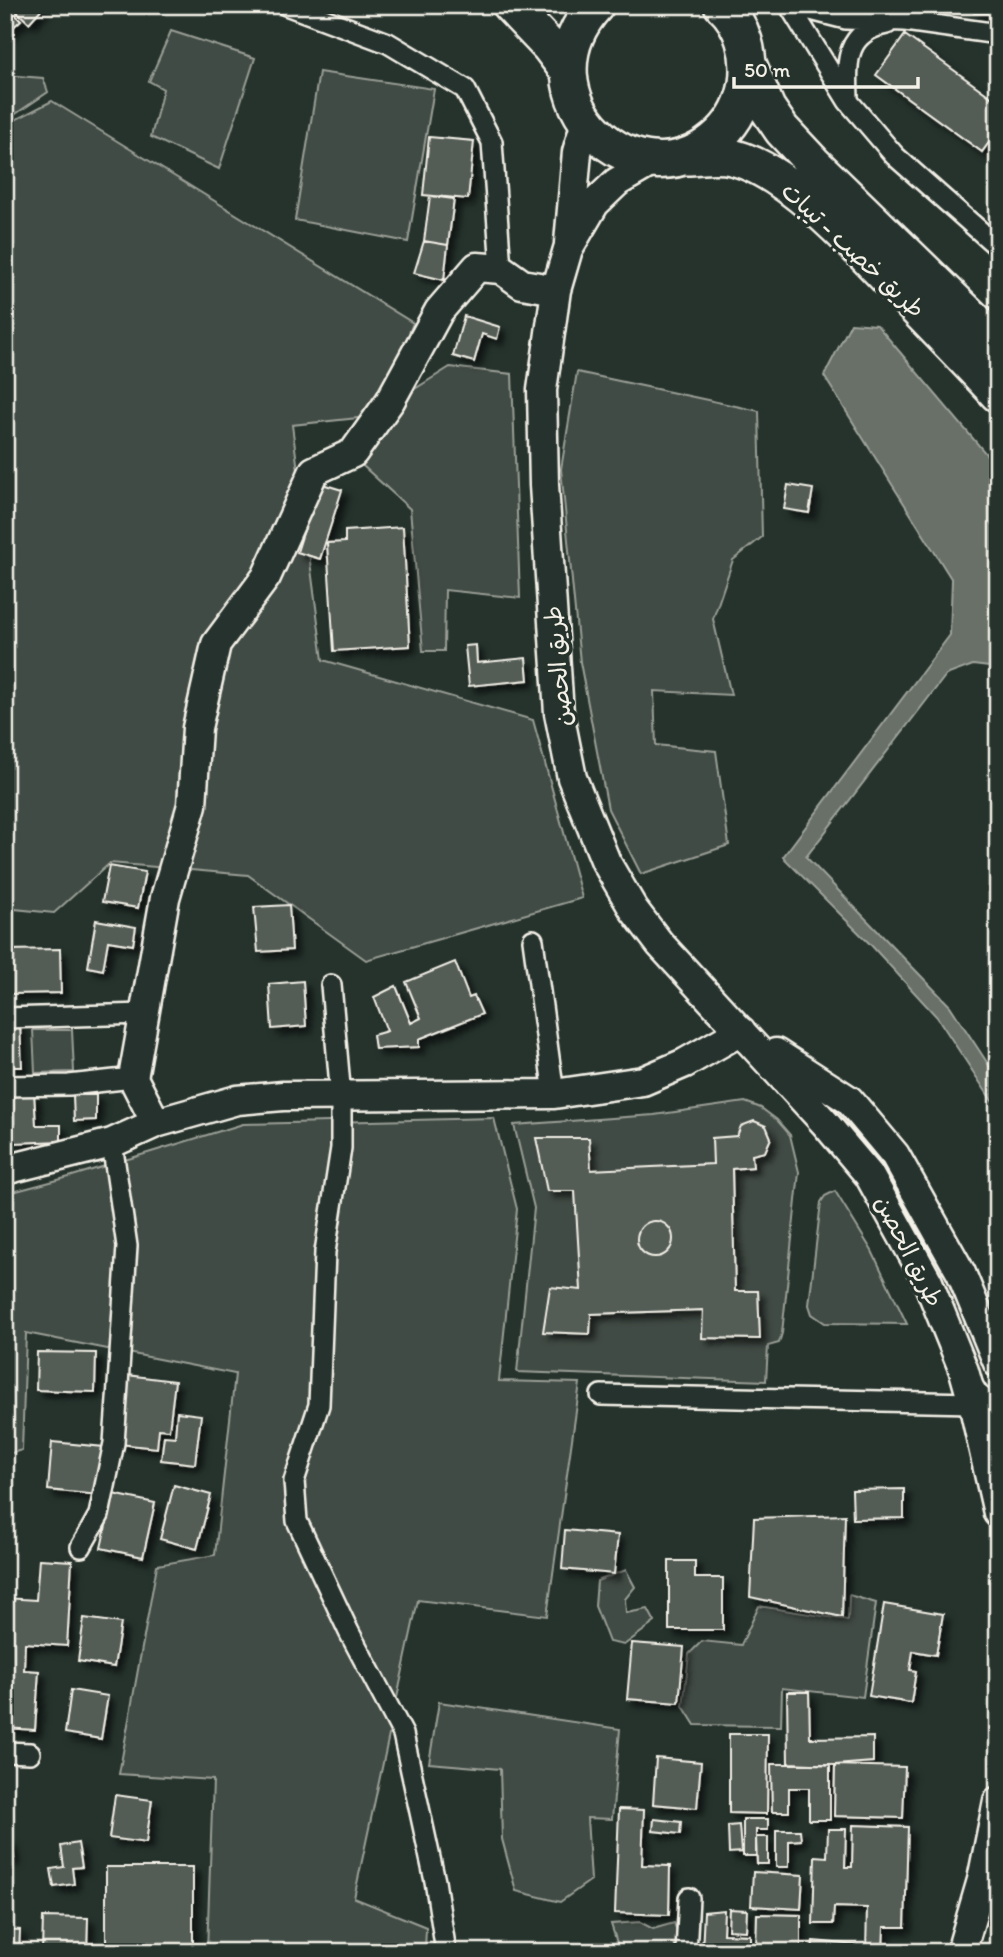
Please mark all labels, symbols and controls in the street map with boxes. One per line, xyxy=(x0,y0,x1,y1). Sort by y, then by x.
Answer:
scale bar xyxy=(734,46,917,90)
text: 50 m xyxy=(744,57,791,82)
street label: طريق خصب - تيبات xyxy=(776,176,931,324)
street label: طريق الحصن xyxy=(538,604,577,728)
street label: طريق الحصن xyxy=(869,1190,950,1311)

